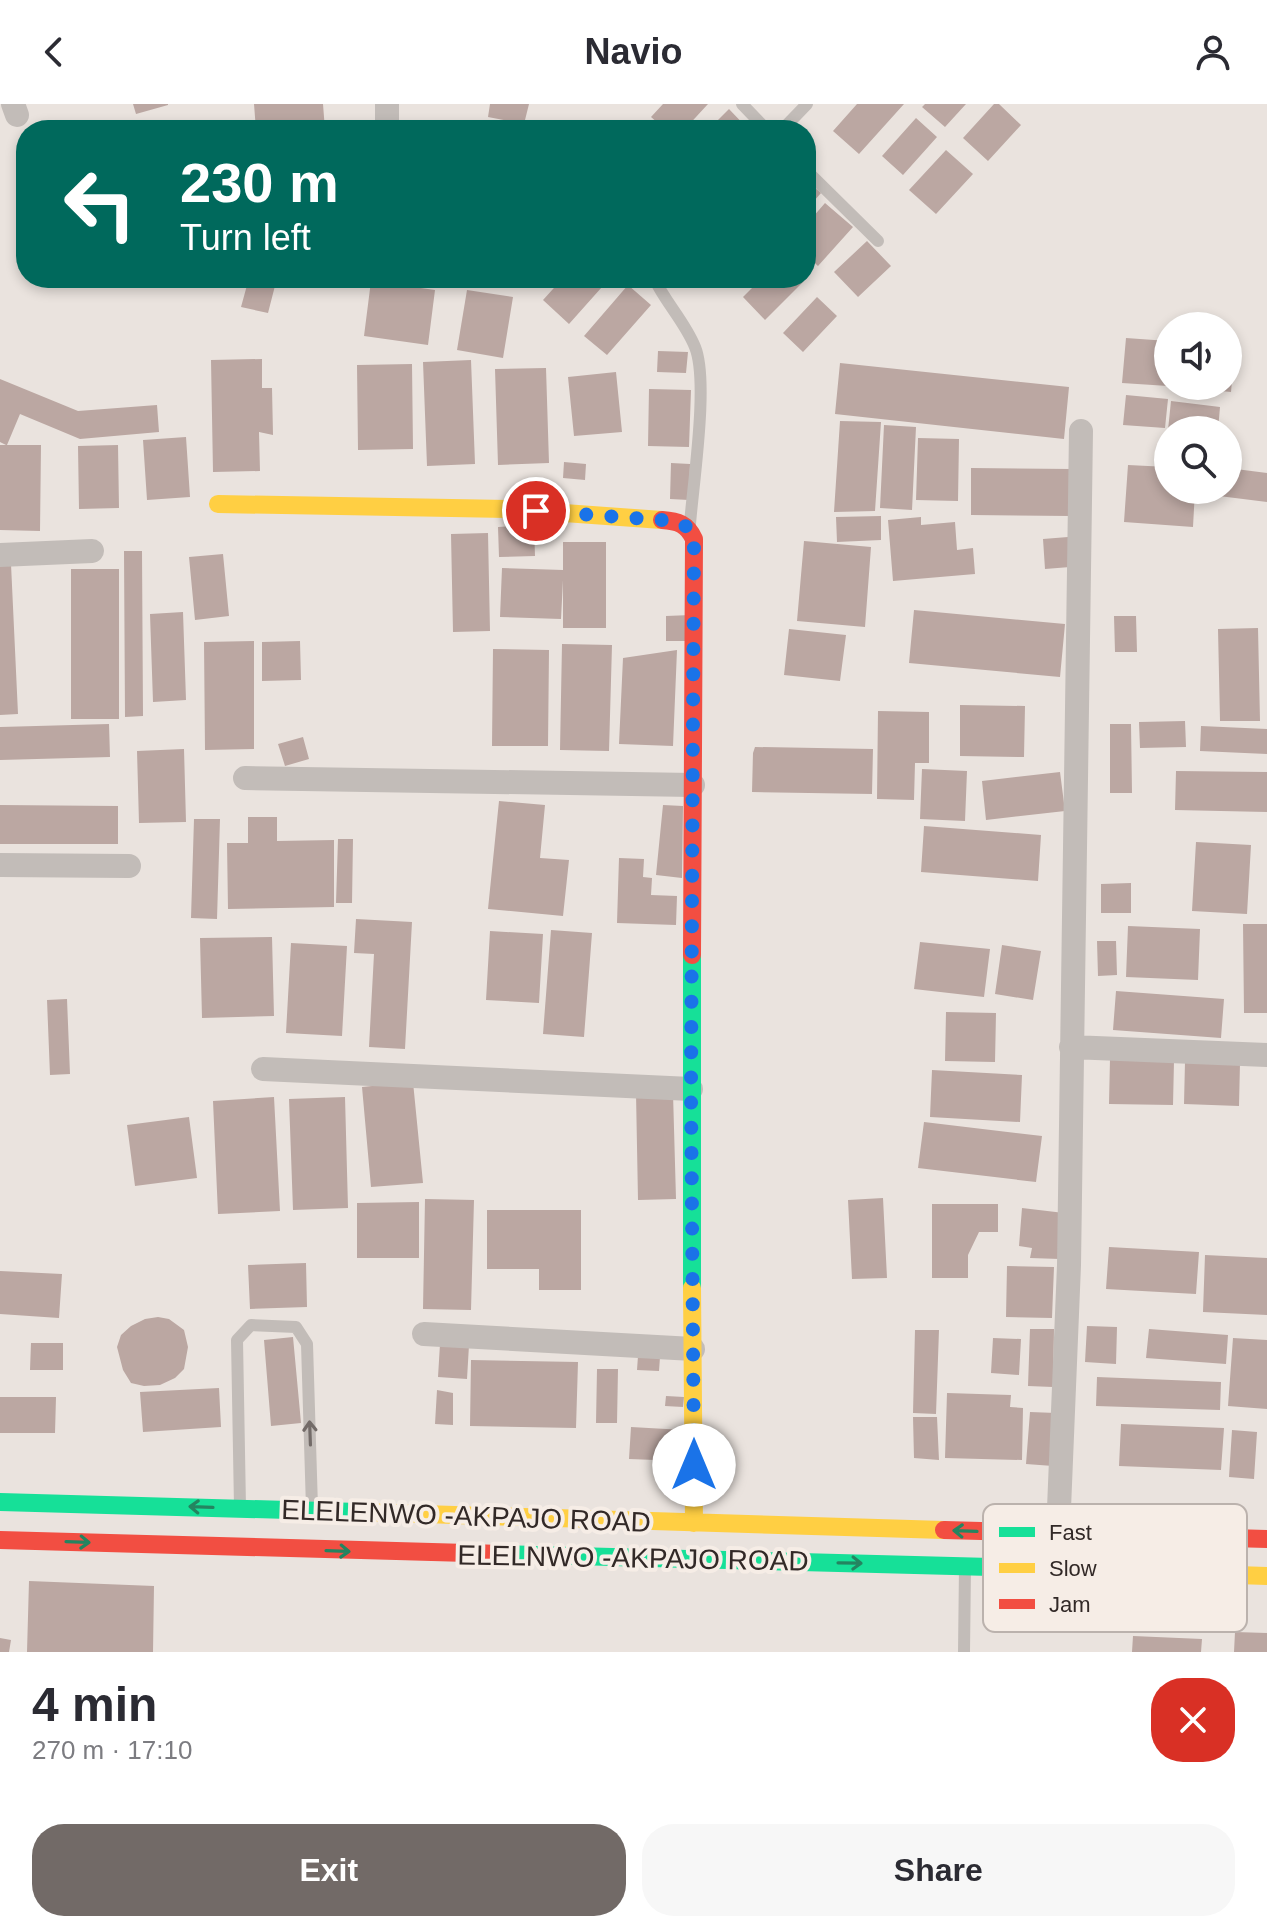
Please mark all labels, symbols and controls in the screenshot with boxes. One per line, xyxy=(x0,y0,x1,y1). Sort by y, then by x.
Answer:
icon: back xyxy=(32,30,76,74)
icon: person xyxy=(1191,30,1235,74)
text: Navio xyxy=(584,31,683,72)
text: 230 m xyxy=(180,151,339,214)
icon: left xyxy=(48,152,152,256)
text: Turn left xyxy=(180,217,311,258)
map controls xyxy=(1154,312,1242,504)
button: sound xyxy=(1154,312,1242,400)
button: search xyxy=(1154,416,1242,504)
pin xyxy=(502,477,570,545)
icon: arrive xyxy=(514,489,558,533)
one-way arrow xyxy=(302,1421,317,1447)
position arrow xyxy=(652,1423,736,1507)
street label: ELELENWO -AKPAJO ROAD xyxy=(281,1494,651,1538)
one-way arrow xyxy=(188,1500,215,1515)
legend xyxy=(983,1504,1247,1632)
text: Fast xyxy=(1049,1520,1092,1545)
one-way arrow xyxy=(952,1523,979,1538)
one-way arrow xyxy=(64,1535,91,1550)
street label: ELELNWO -AKPAJO ROAD xyxy=(457,1539,809,1577)
one-way arrow xyxy=(324,1543,351,1558)
one-way arrow xyxy=(836,1555,863,1571)
text: Slow xyxy=(1049,1556,1097,1581)
text: Jam xyxy=(1049,1592,1091,1617)
text: 4 min xyxy=(32,1678,157,1731)
button: close xyxy=(1151,1678,1235,1762)
text: 270 m · 17:10 xyxy=(32,1735,192,1765)
button: Exit xyxy=(32,1824,626,1916)
button: Share xyxy=(642,1824,1235,1916)

